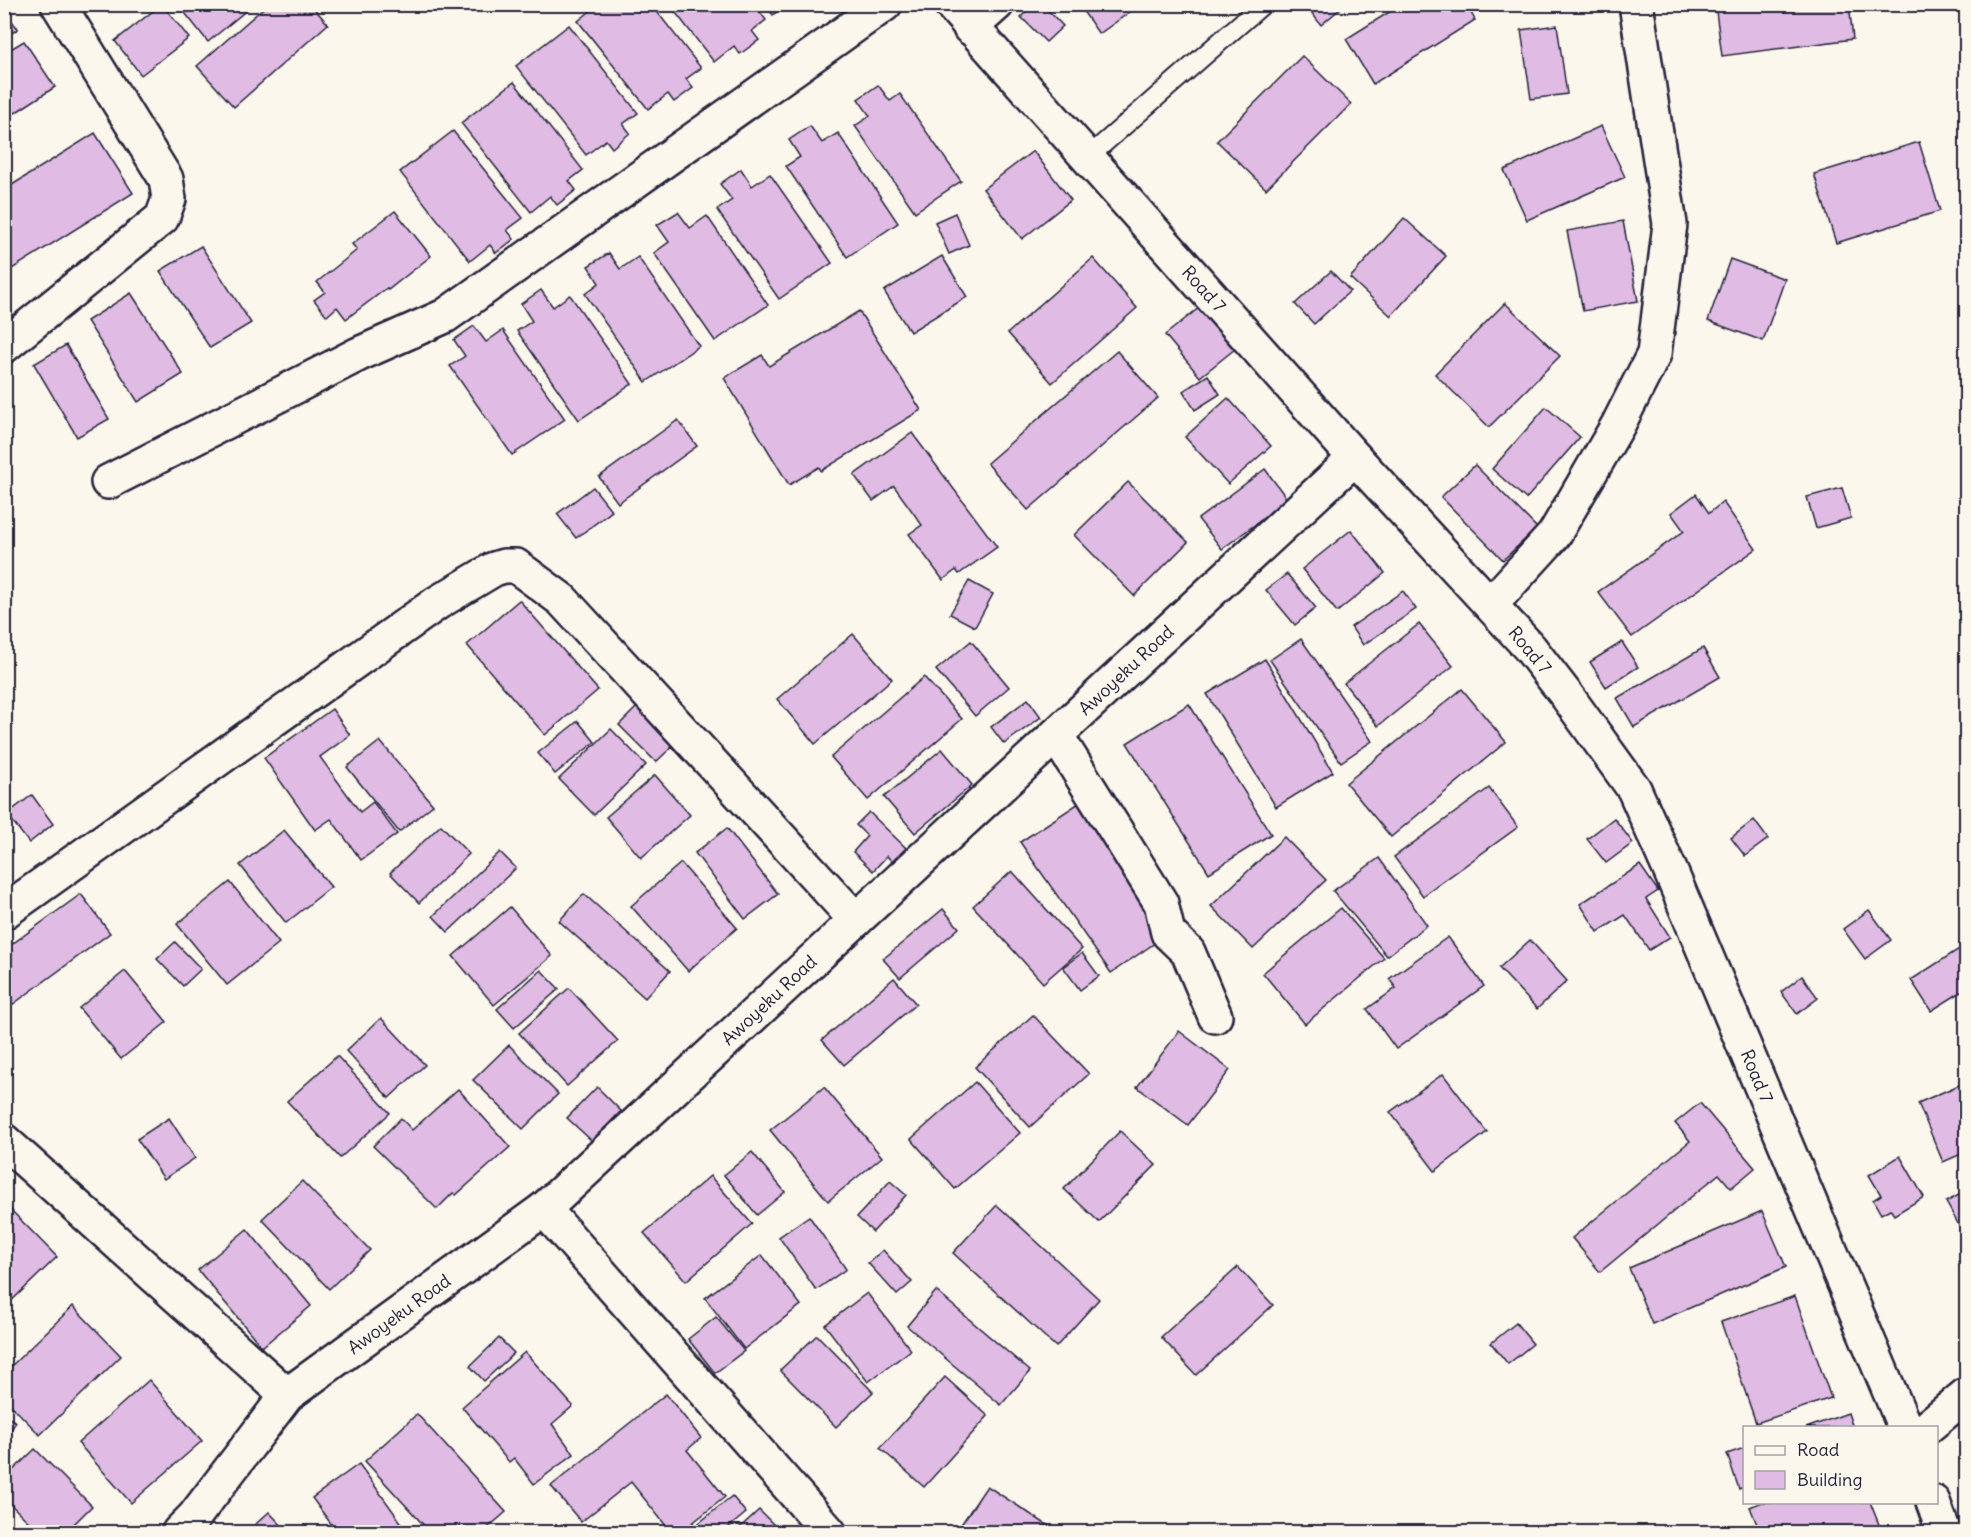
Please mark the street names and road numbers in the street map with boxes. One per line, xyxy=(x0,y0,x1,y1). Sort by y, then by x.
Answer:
street label: Road 7 xyxy=(1177,261,1231,317)
street label: Awoyeku Road xyxy=(1074,620,1179,720)
street label: Road 7 xyxy=(1503,621,1557,679)
street label: Awoyeku Road xyxy=(717,950,822,1050)
street label: Road 7 xyxy=(1736,1046,1778,1106)
street label: Awoyeku Road xyxy=(343,1269,455,1359)

